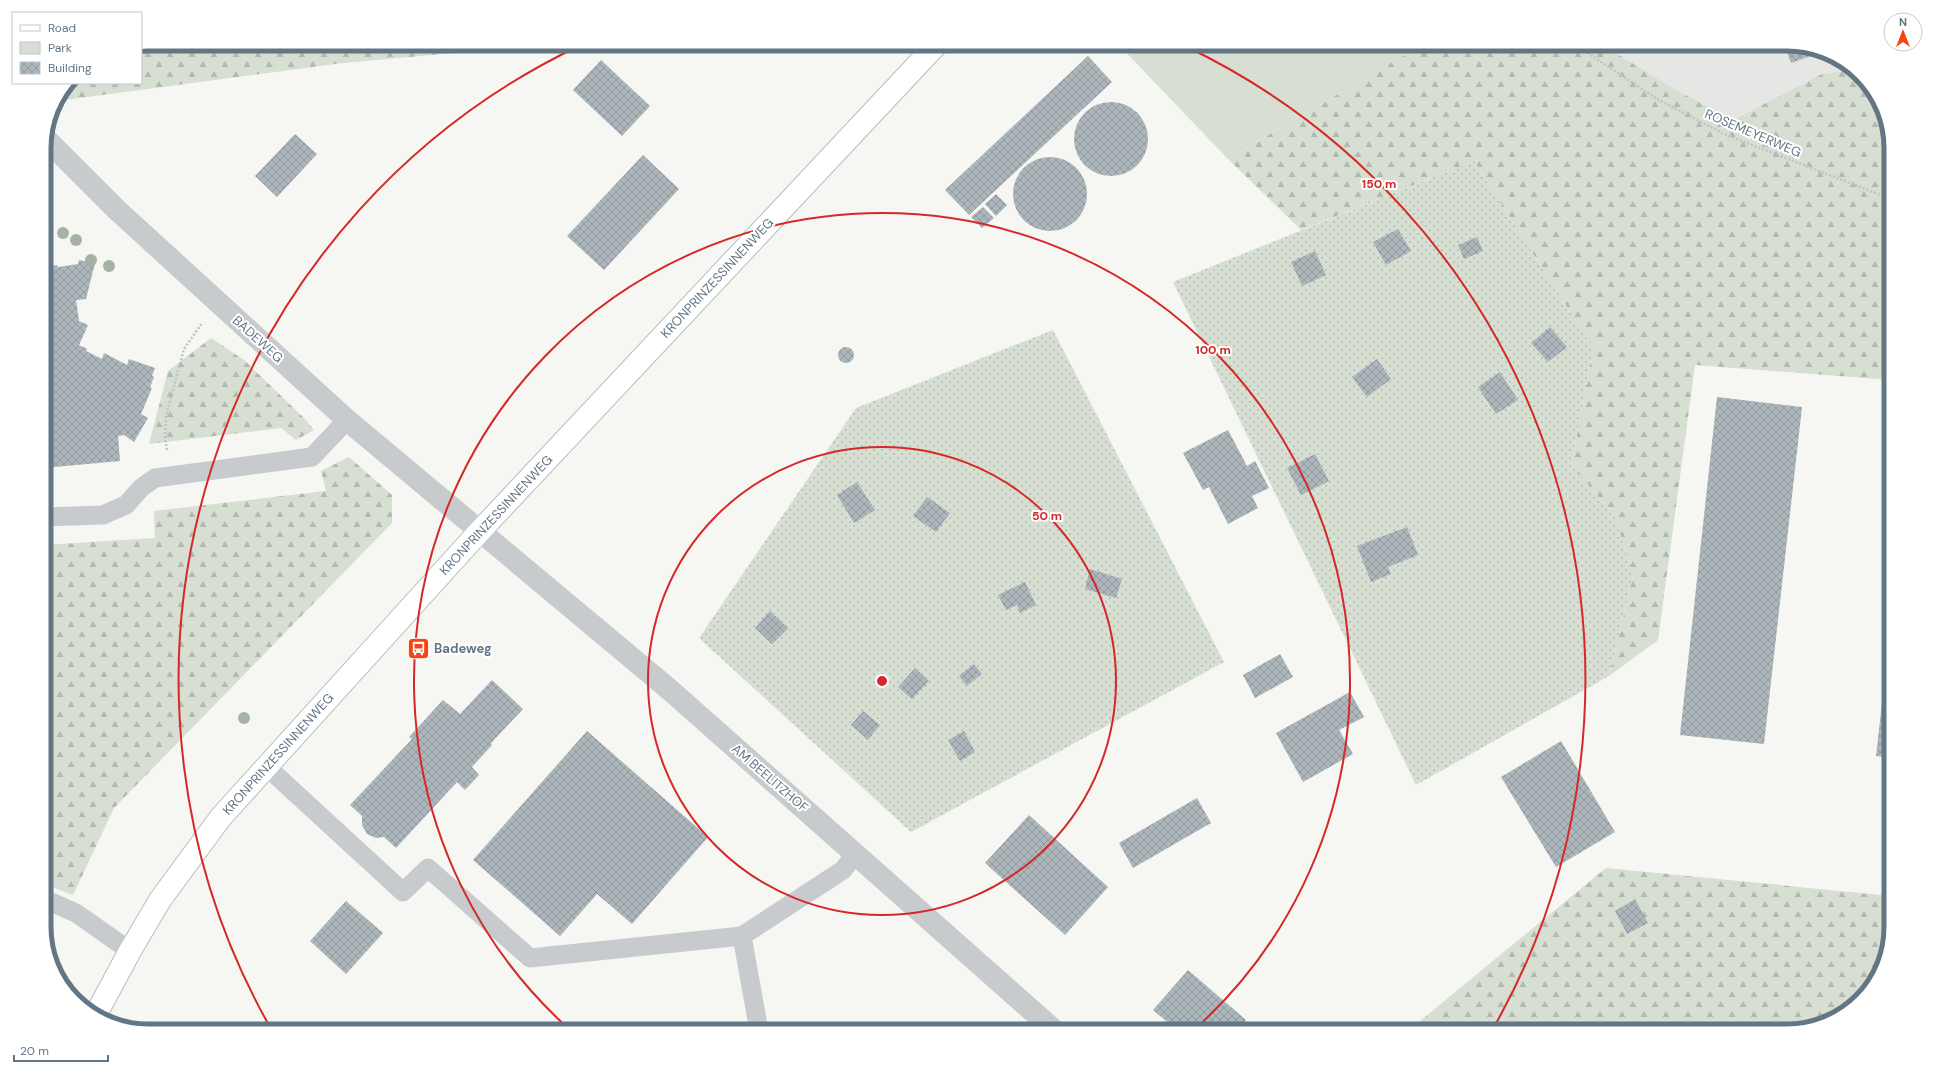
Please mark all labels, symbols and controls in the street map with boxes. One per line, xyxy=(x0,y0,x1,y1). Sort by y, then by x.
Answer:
legend xyxy=(12,12,142,84)
north arrow xyxy=(1883,12,1923,52)
text: N xyxy=(1899,15,1907,29)
text: Road xyxy=(48,20,76,36)
text: Park xyxy=(48,40,72,56)
text: Building xyxy=(48,60,92,76)
street label: ROSEMEYERWEG xyxy=(1702,105,1804,161)
text: 150 m xyxy=(1362,176,1396,192)
street label: KRONPRINZESSINNENWEG xyxy=(657,214,777,342)
street label: BADEWEG xyxy=(229,312,287,366)
text: 100 m xyxy=(1195,342,1231,358)
street label: KRONPRINZESSINNENWEG xyxy=(436,451,556,579)
text: 50 m xyxy=(1032,508,1062,524)
bus stop icon: Badeweg xyxy=(405,635,431,661)
place label: Badeweg xyxy=(434,640,492,657)
centre of rings xyxy=(875,674,889,688)
street label: KRONPRINZESSINNENWEG xyxy=(219,689,337,818)
street label: AM BEELITZHOF xyxy=(728,740,812,816)
scale bar xyxy=(14,1037,108,1063)
text: 20 m xyxy=(20,1043,49,1059)

